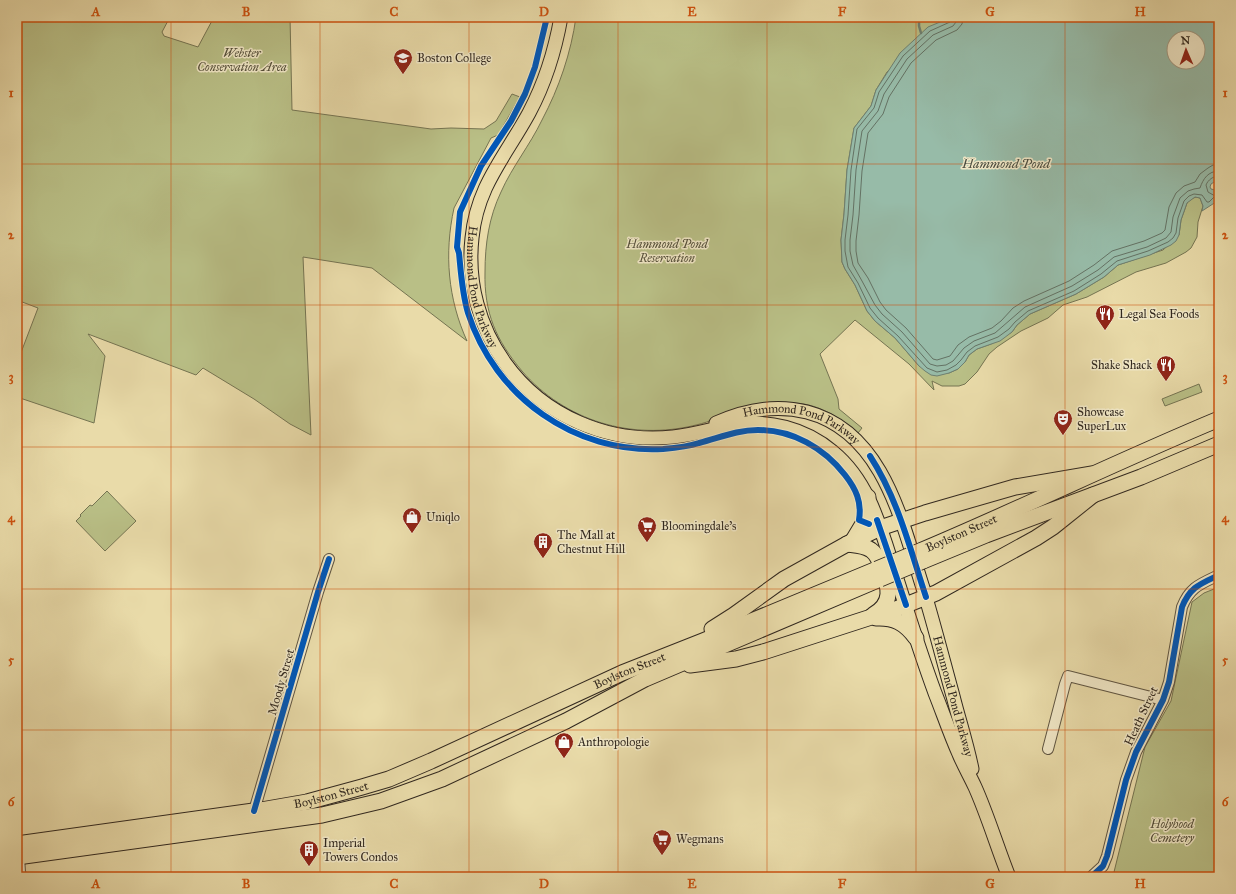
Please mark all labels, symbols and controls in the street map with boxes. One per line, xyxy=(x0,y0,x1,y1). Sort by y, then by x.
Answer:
text: A xyxy=(91,4,101,20)
text: B xyxy=(242,4,251,20)
text: C xyxy=(390,4,399,20)
text: D xyxy=(539,4,549,20)
text: E xyxy=(687,4,697,20)
text: F xyxy=(838,4,847,20)
text: G xyxy=(985,4,995,20)
text: H xyxy=(1134,4,1146,20)
north arrow xyxy=(1166,30,1206,70)
text: N xyxy=(1181,34,1191,47)
park label: Webster Conservation Area xyxy=(197,46,287,74)
school or university icon: Boston College xyxy=(392,47,414,75)
place label: Boston College xyxy=(417,51,491,66)
text: 1 xyxy=(8,85,14,101)
text: 1 xyxy=(1222,85,1228,101)
water label: Hammond Pond xyxy=(961,156,1051,172)
street label: Hammond Pond Parkway xyxy=(464,225,501,351)
text: 2 xyxy=(8,227,15,243)
text: 2 xyxy=(1222,227,1229,243)
park label: Hammond Pond Reservation xyxy=(625,237,708,265)
restaurant icon: Legal Sea Foods xyxy=(1094,303,1116,331)
place label: Legal Sea Foods xyxy=(1119,307,1199,322)
restaurant icon: Shake Shack xyxy=(1155,354,1177,382)
place label: Shake Shack xyxy=(1091,358,1152,372)
text: 3 xyxy=(8,369,14,385)
text: 3 xyxy=(1222,369,1228,385)
street label: Hammond Pond Parkway xyxy=(741,401,863,447)
place label: Showcase SuperLux xyxy=(1077,405,1127,433)
theatre icon: Showcase SuperLux xyxy=(1052,408,1074,436)
shop icon: Uniqlo xyxy=(401,506,423,534)
text: 4 xyxy=(7,510,15,526)
place label: Uniqlo xyxy=(426,510,460,525)
text: 4 xyxy=(1221,510,1229,526)
street label: Boylston Street xyxy=(923,511,1000,555)
supermarket icon: Bloomingdale's xyxy=(636,515,658,543)
place label: Bloomingdale's xyxy=(661,519,736,534)
place label: The Mall at Chestnut Hill xyxy=(557,528,626,556)
building icon: The Mall at Chestnut Hill xyxy=(532,531,554,559)
street label: Hammond Pond Parkway xyxy=(930,634,976,759)
street label: Moody Street xyxy=(265,646,297,717)
street label: Boylston Street xyxy=(591,649,668,692)
text: 5 xyxy=(8,652,15,668)
text: 5 xyxy=(1222,652,1229,668)
street label: Heath Street xyxy=(1121,684,1161,748)
shop icon: Anthropologie xyxy=(553,731,575,759)
place label: Anthropologie xyxy=(577,735,649,750)
street label: Boylston Street xyxy=(293,778,371,811)
text: 6 xyxy=(8,794,16,810)
text: 6 xyxy=(1222,794,1230,810)
park label: Holyhood Cemetery xyxy=(1149,817,1195,845)
supermarket icon: Wegmans xyxy=(651,828,673,856)
place label: Wegmans xyxy=(676,832,724,847)
place label: Imperial Towers Condos xyxy=(323,836,398,864)
building icon: Imperial Towers Condos xyxy=(298,839,320,867)
text: A xyxy=(91,876,101,892)
text: B xyxy=(242,876,251,892)
text: C xyxy=(390,876,399,892)
text: D xyxy=(539,876,549,892)
text: E xyxy=(687,876,697,892)
text: F xyxy=(838,876,847,892)
text: G xyxy=(985,876,995,892)
text: H xyxy=(1134,876,1146,892)

